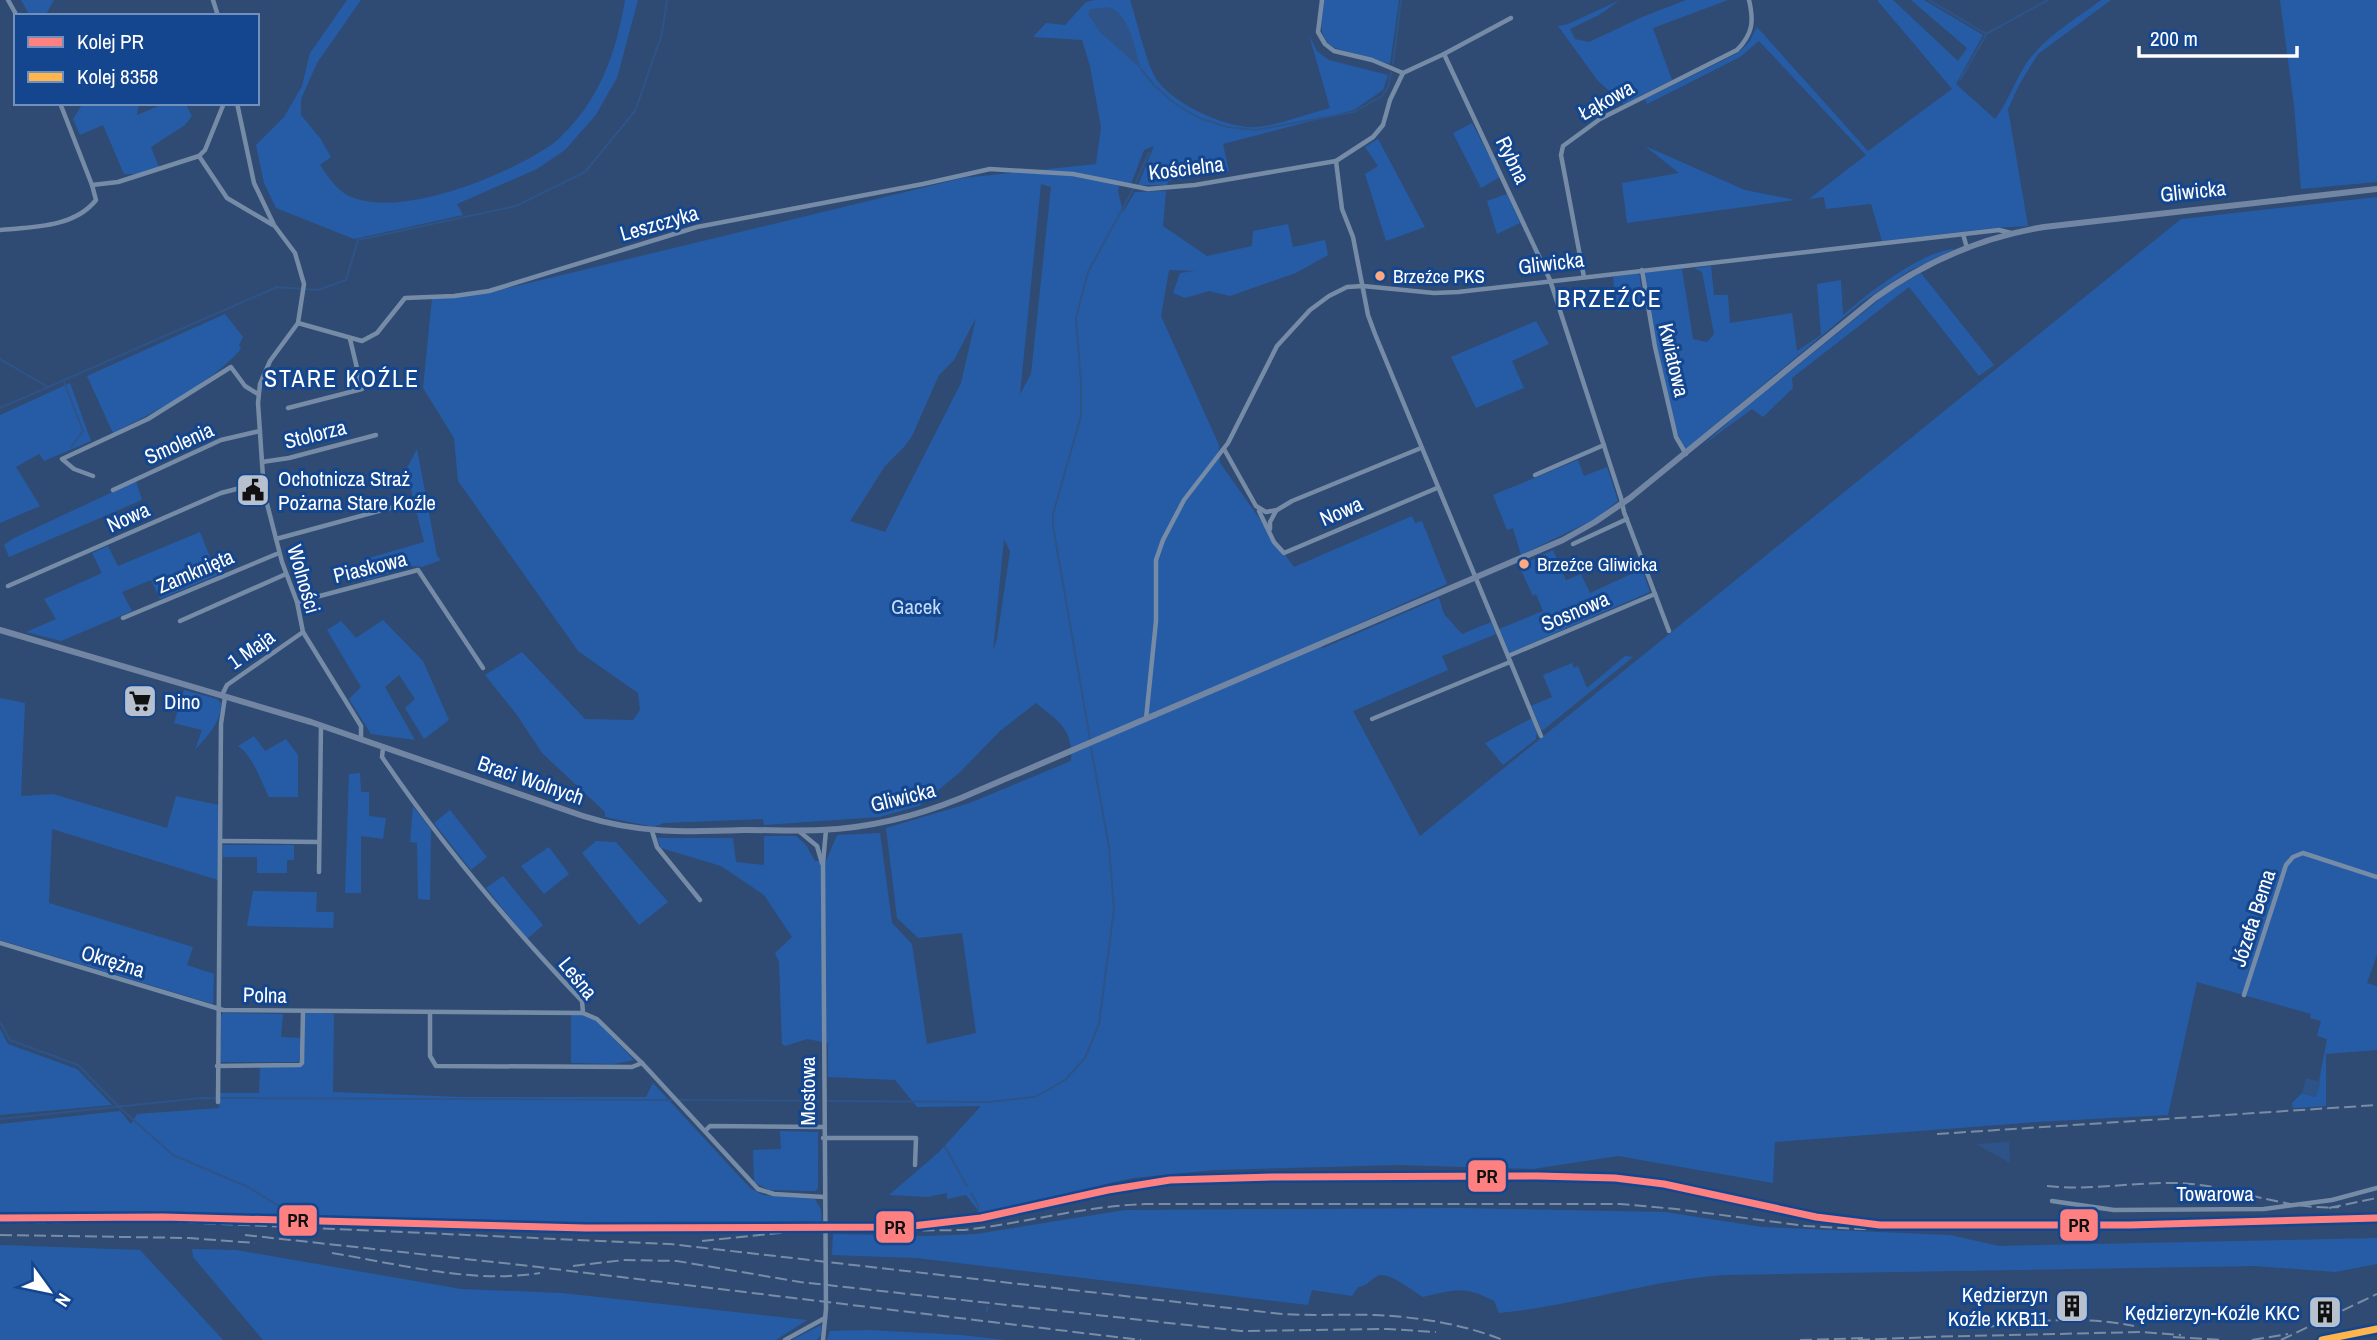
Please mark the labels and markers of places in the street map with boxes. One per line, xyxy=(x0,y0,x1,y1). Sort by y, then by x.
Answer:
place label: Brzeźce PKS xyxy=(1393,263,1485,289)
marker: Brzeźce PKS xyxy=(1373,269,1387,283)
place label: Ochotnicza Straż Pożarna Stare Koźle xyxy=(278,464,436,517)
public building icon: Ochotnicza Straż Pożarna Stare Koźle xyxy=(234,471,272,509)
place label: Brzeźce Gliwicka xyxy=(1537,551,1658,577)
marker: Brzeźce Gliwicka xyxy=(1517,557,1531,571)
supermarket icon: Dino xyxy=(121,682,159,720)
place label: Dino xyxy=(164,687,200,716)
place label: Kędzierzyn Koźle KKB11 xyxy=(1948,1280,2048,1333)
building icon: Kędzierzyn Koźle KKB11 xyxy=(2053,1287,2091,1325)
building icon: Kędzierzyn-Koźle KKC xyxy=(2306,1293,2344,1331)
place label: Kędzierzyn-Koźle KKC xyxy=(2125,1298,2300,1327)

